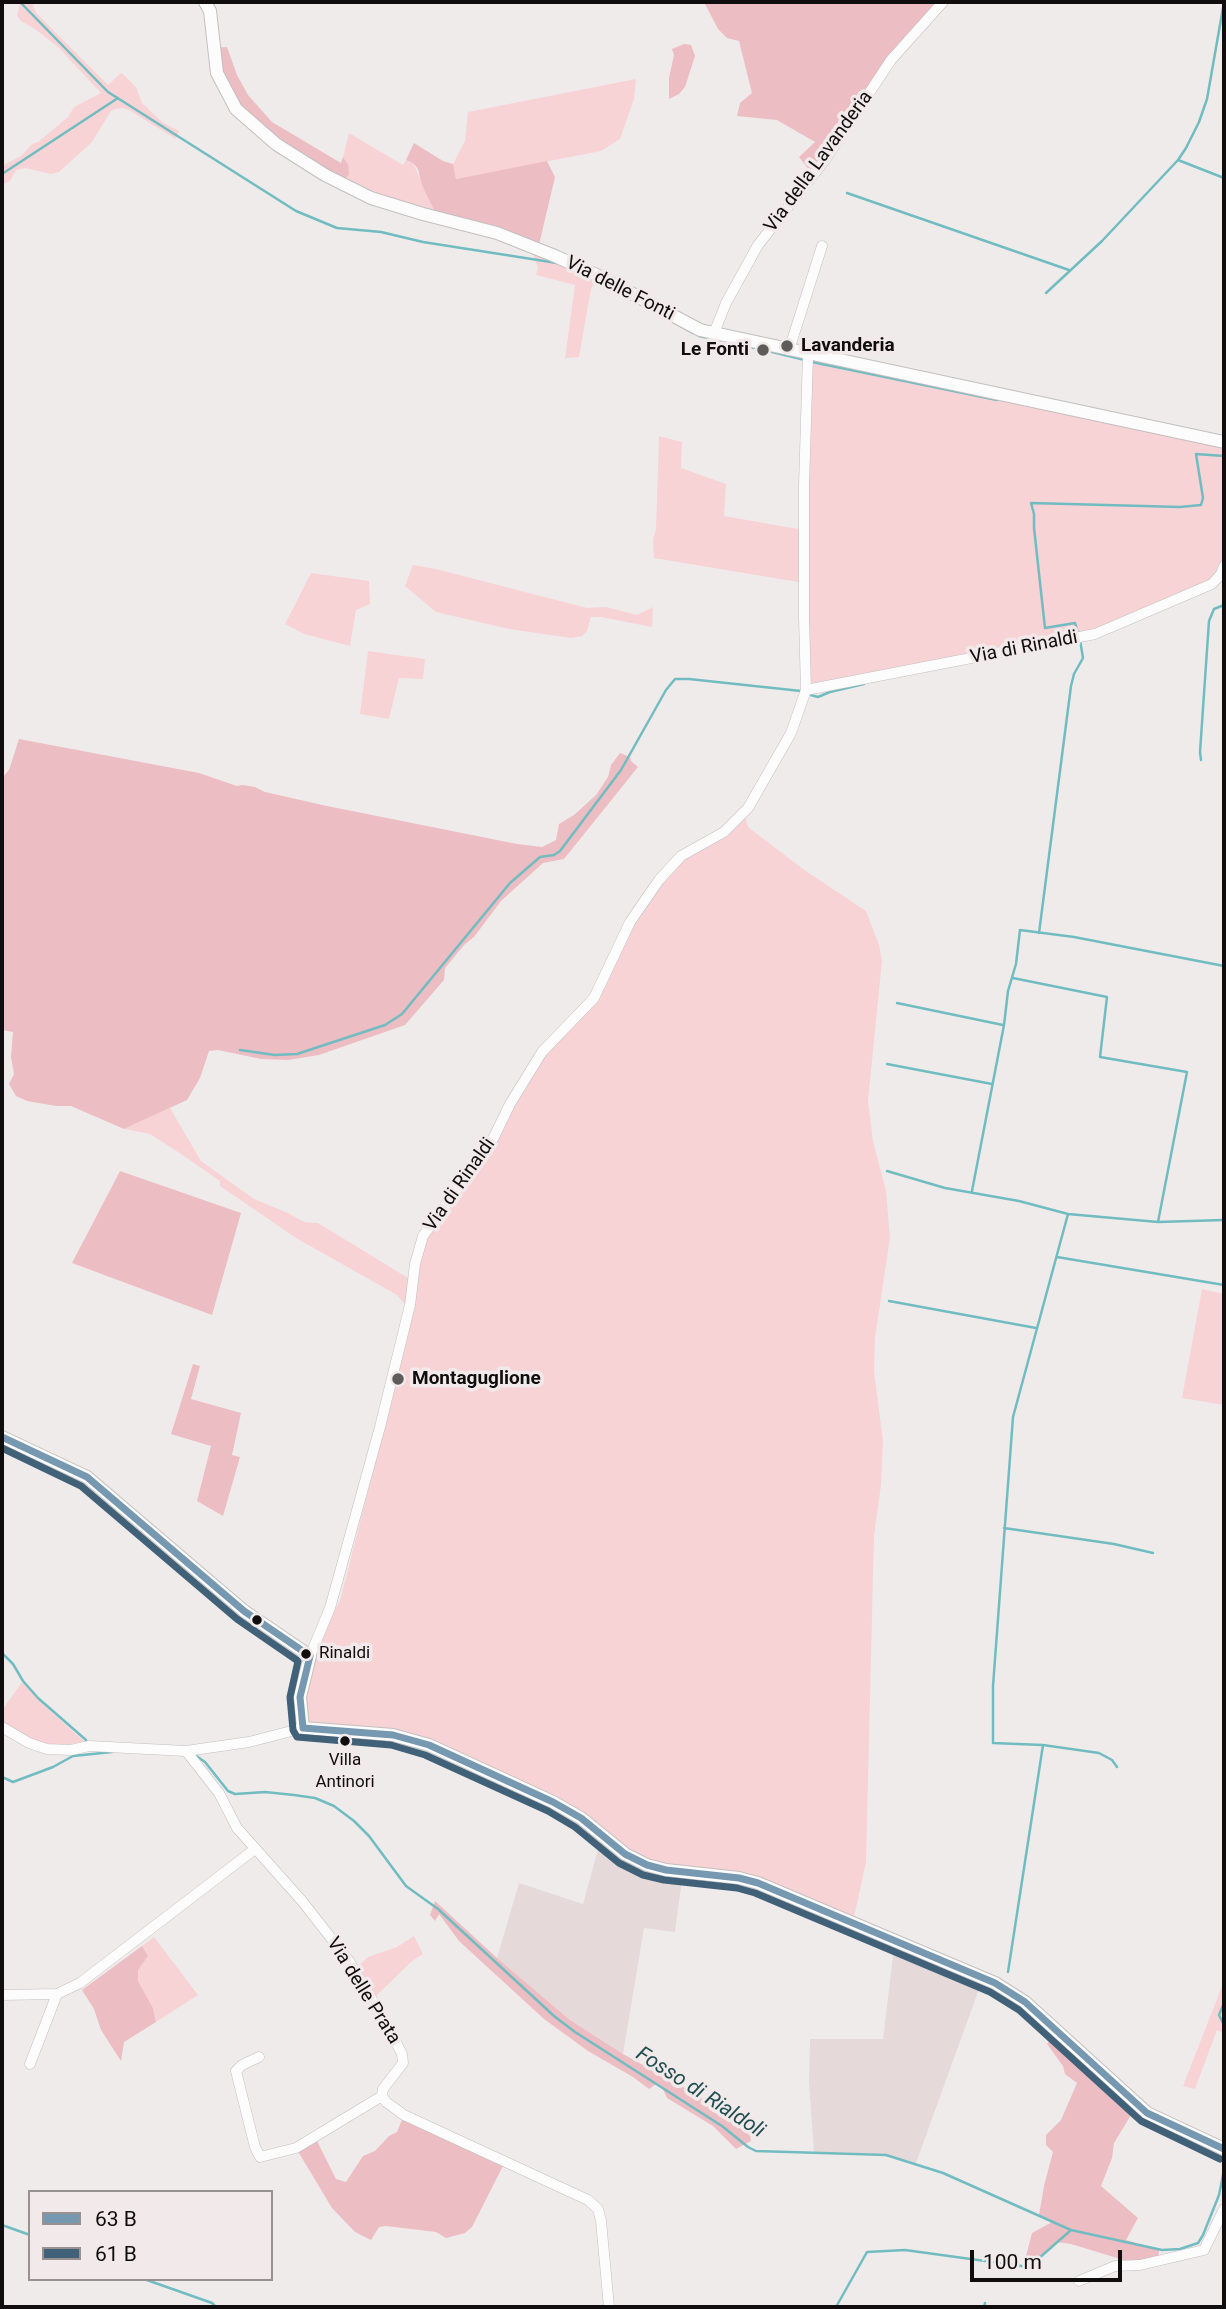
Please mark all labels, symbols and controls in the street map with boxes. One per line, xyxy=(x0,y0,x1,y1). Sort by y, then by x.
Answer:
street label: Via della Lavanderia xyxy=(760,87,878,237)
street label: Via delle Fonti xyxy=(562,252,678,326)
place label: Lavanderia xyxy=(801,335,895,357)
marker: Lavanderia xyxy=(779,338,795,354)
place label: Le Fonti xyxy=(681,339,749,361)
marker: Le Fonti xyxy=(755,342,771,358)
street label: Via di Rinaldi xyxy=(968,626,1080,670)
street label: Via di Rinaldi xyxy=(419,1134,501,1236)
place label: Montaguglione xyxy=(412,1368,541,1390)
marker: Montaguglione xyxy=(390,1371,406,1387)
unlabelled marker xyxy=(250,1613,264,1627)
place label: Rinaldi xyxy=(319,1644,370,1664)
marker: Rinaldi xyxy=(299,1647,313,1661)
marker: Villa Antinori xyxy=(338,1734,352,1748)
place label: Villa Antinori xyxy=(315,1751,375,1791)
street label: Via delle Prata xyxy=(321,1933,405,2049)
water label: Fosso di Rialdoli xyxy=(631,2042,769,2144)
legend xyxy=(28,2190,273,2281)
text: 63 B xyxy=(95,2207,137,2231)
scale bar xyxy=(974,2236,1126,2280)
text: 61 B xyxy=(95,2242,137,2266)
text: 100 m xyxy=(983,2250,1042,2274)

